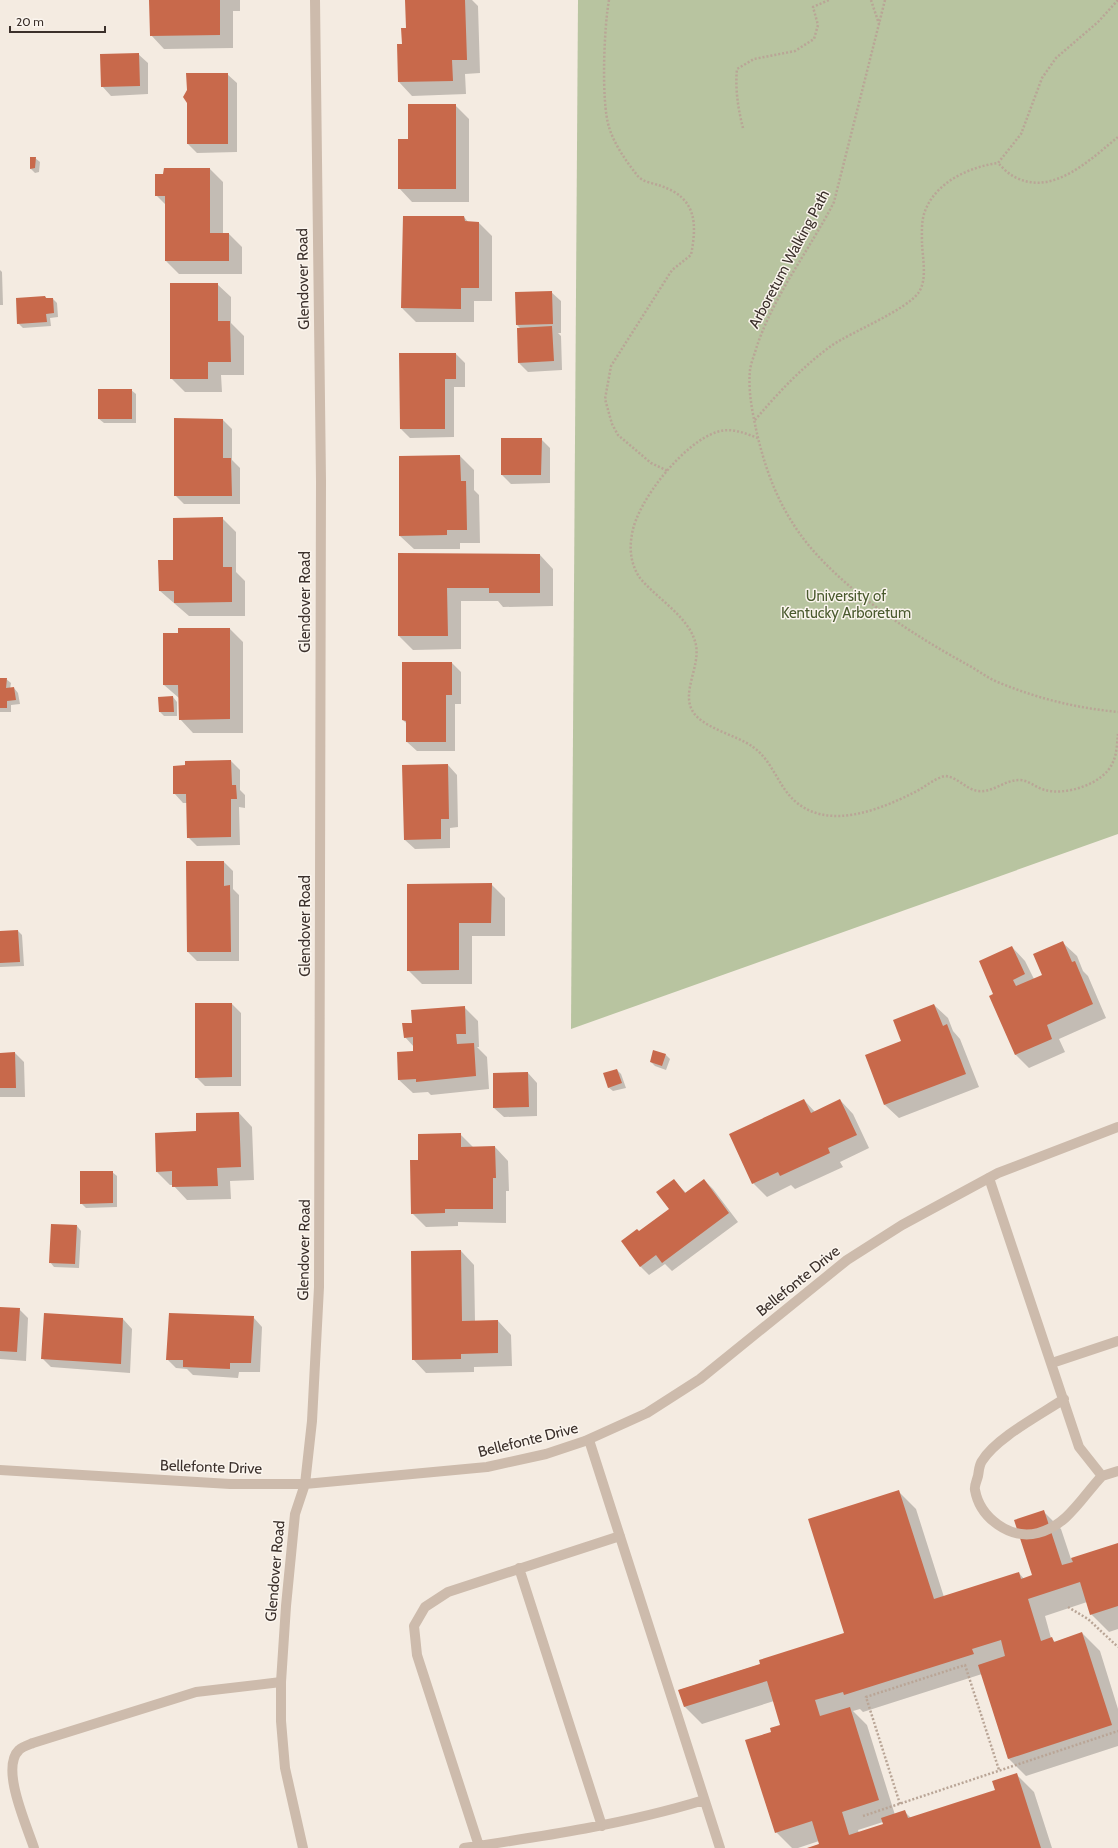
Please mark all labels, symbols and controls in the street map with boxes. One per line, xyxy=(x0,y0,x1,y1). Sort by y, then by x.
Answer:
scale bar xyxy=(10,8,105,34)
text: 20 m xyxy=(16,14,44,29)
street label: Arboretum Walking Path xyxy=(745,187,833,331)
street label: Glendover Road xyxy=(293,228,313,330)
street label: Glendover Road xyxy=(296,551,314,653)
park label: University of Kentucky Arboretum xyxy=(781,587,911,622)
street label: Glendover Road xyxy=(296,875,314,977)
street label: Glendover Road xyxy=(294,1199,314,1301)
street label: Bellefonte Drive xyxy=(753,1242,844,1320)
street label: Bellefonte Drive xyxy=(476,1419,580,1461)
street label: Bellefonte Drive xyxy=(160,1456,263,1478)
street label: Glendover Road xyxy=(262,1520,288,1622)

